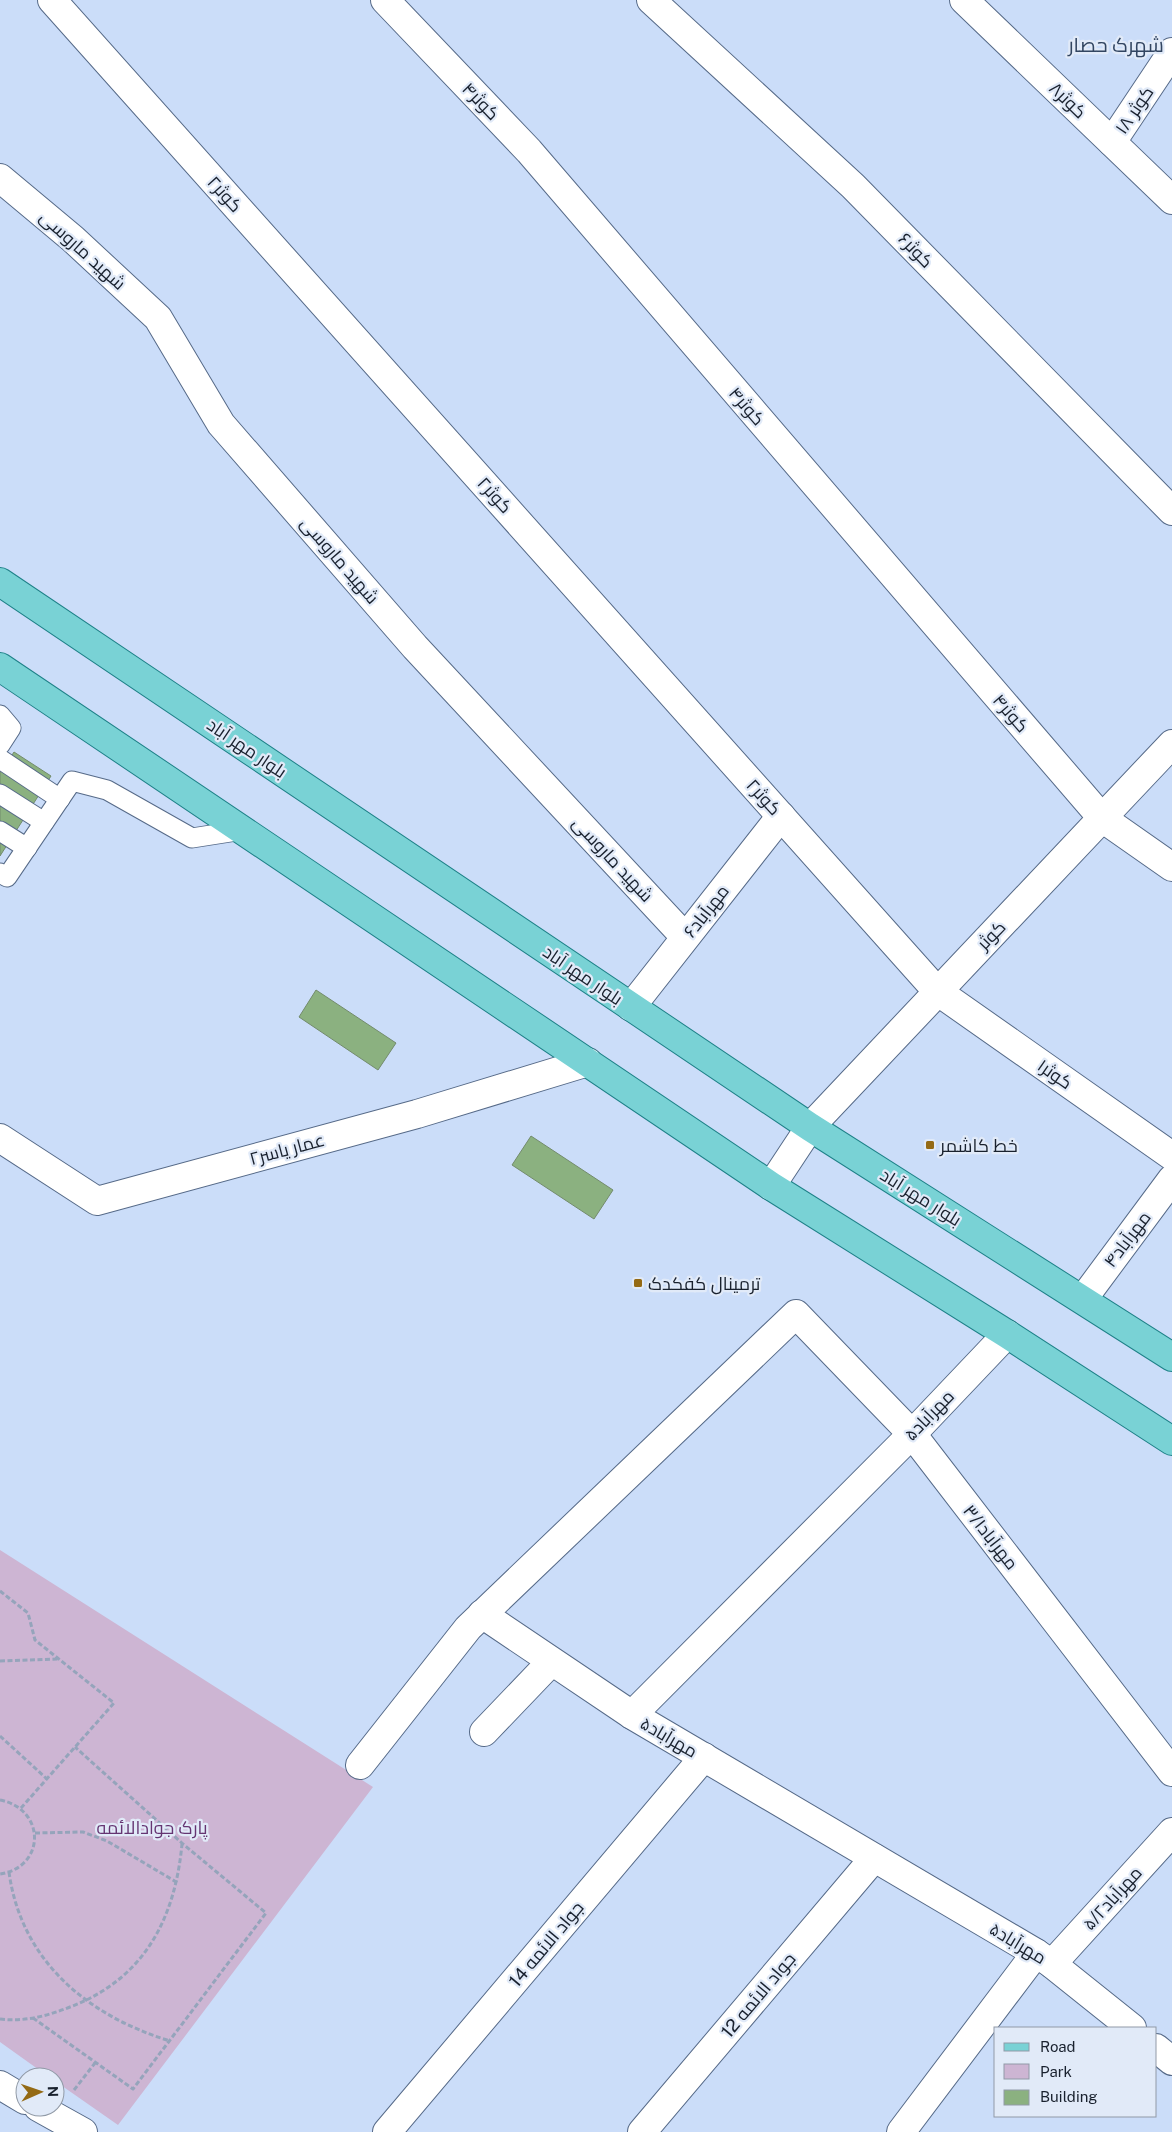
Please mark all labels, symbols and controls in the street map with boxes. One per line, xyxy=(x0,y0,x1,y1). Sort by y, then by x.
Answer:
district label: شهرک حصار xyxy=(1067,33,1164,58)
street label: کوثر۸ xyxy=(1045,77,1091,123)
street label: کوثر۴ xyxy=(458,78,504,125)
street label: کوثر ۱۸ xyxy=(1110,82,1158,138)
street label: کوثر۲ xyxy=(203,172,247,217)
street label: شهید ماروسی xyxy=(35,206,130,295)
street label: کوثر۶ xyxy=(894,228,938,273)
street label: کوثر۴ xyxy=(724,383,769,430)
street label: کوثر۲ xyxy=(473,473,517,518)
street label: شهید ماروسی xyxy=(296,512,383,608)
street label: کوثر۴ xyxy=(988,690,1033,737)
street label: بلوار مهر آباد xyxy=(203,714,291,783)
street label: کوثر۲ xyxy=(742,775,786,820)
street label: شهید ماروسی xyxy=(568,812,658,906)
street label: مهرآباد۶ xyxy=(679,880,734,942)
street label: کوثر xyxy=(972,916,1010,955)
street label: بلوار مهر آباد xyxy=(539,941,627,1010)
street label: کوثر۱ xyxy=(1033,1055,1076,1094)
street label: عمار یاسر۲ xyxy=(247,1129,327,1170)
place label: خط کاشمر xyxy=(939,1135,1018,1157)
marker: خط کاشمر xyxy=(924,1139,936,1151)
street label: بلوار مهر آباد xyxy=(876,1164,965,1231)
street label: مهرآباد۴ xyxy=(1099,1207,1156,1272)
place label: ترمینال کفکدک xyxy=(648,1273,761,1295)
marker: ترمینال کفکدک xyxy=(632,1277,644,1289)
street label: مهرآباد۵ xyxy=(900,1385,959,1445)
street label: مهرآباد۳/۱ xyxy=(958,1500,1023,1574)
street label: مهرآباد۵ xyxy=(636,1712,701,1763)
park label: پارک جوادالائمه xyxy=(96,1817,208,1840)
street label: مهرآباد۵/۲ xyxy=(1078,1862,1147,1935)
street label: جواد الائمه 14 xyxy=(504,1897,589,1992)
street label: مهرآباد۵ xyxy=(985,1918,1050,1969)
street label: جواد الائمه 12 xyxy=(716,1948,800,2042)
legend xyxy=(994,2027,1157,2117)
text: Road xyxy=(1040,2038,1076,2055)
text: Park xyxy=(1040,2063,1072,2080)
north arrow xyxy=(15,2067,65,2117)
text: N xyxy=(45,2086,61,2097)
text: Building xyxy=(1040,2088,1098,2105)

